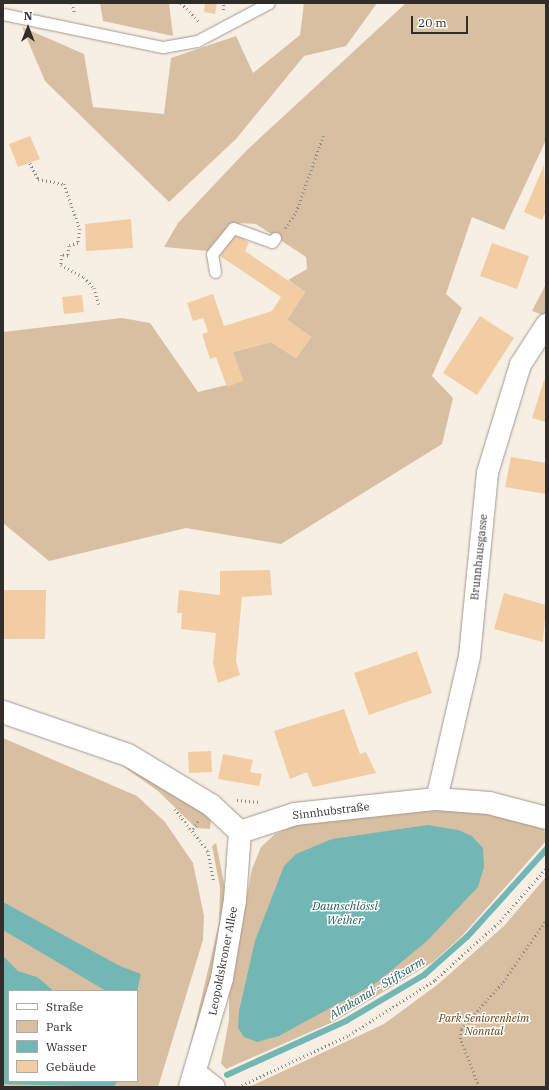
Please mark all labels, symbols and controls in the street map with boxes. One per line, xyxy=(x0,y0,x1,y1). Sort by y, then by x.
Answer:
north arrow xyxy=(8,8,48,48)
scale bar xyxy=(413,8,470,34)
text: N xyxy=(24,9,32,23)
text: 20 m xyxy=(418,15,447,30)
street label: Brunnhausgasse xyxy=(468,513,490,601)
street label: Sinnhubstraße xyxy=(292,800,370,822)
water label: Daunschlössl Weiher xyxy=(312,899,378,927)
street label: Leopoldskroner Allee xyxy=(206,905,240,1017)
water label: Almkanal - Stiftsarm xyxy=(327,954,427,1022)
legend xyxy=(8,990,138,1082)
text: Straße xyxy=(46,999,83,1014)
park label: Park Seniorenheim Nonntal xyxy=(439,1012,529,1038)
text: Park xyxy=(46,1019,72,1034)
text: Wasser xyxy=(46,1039,87,1054)
text: Gebäude xyxy=(46,1059,96,1074)

